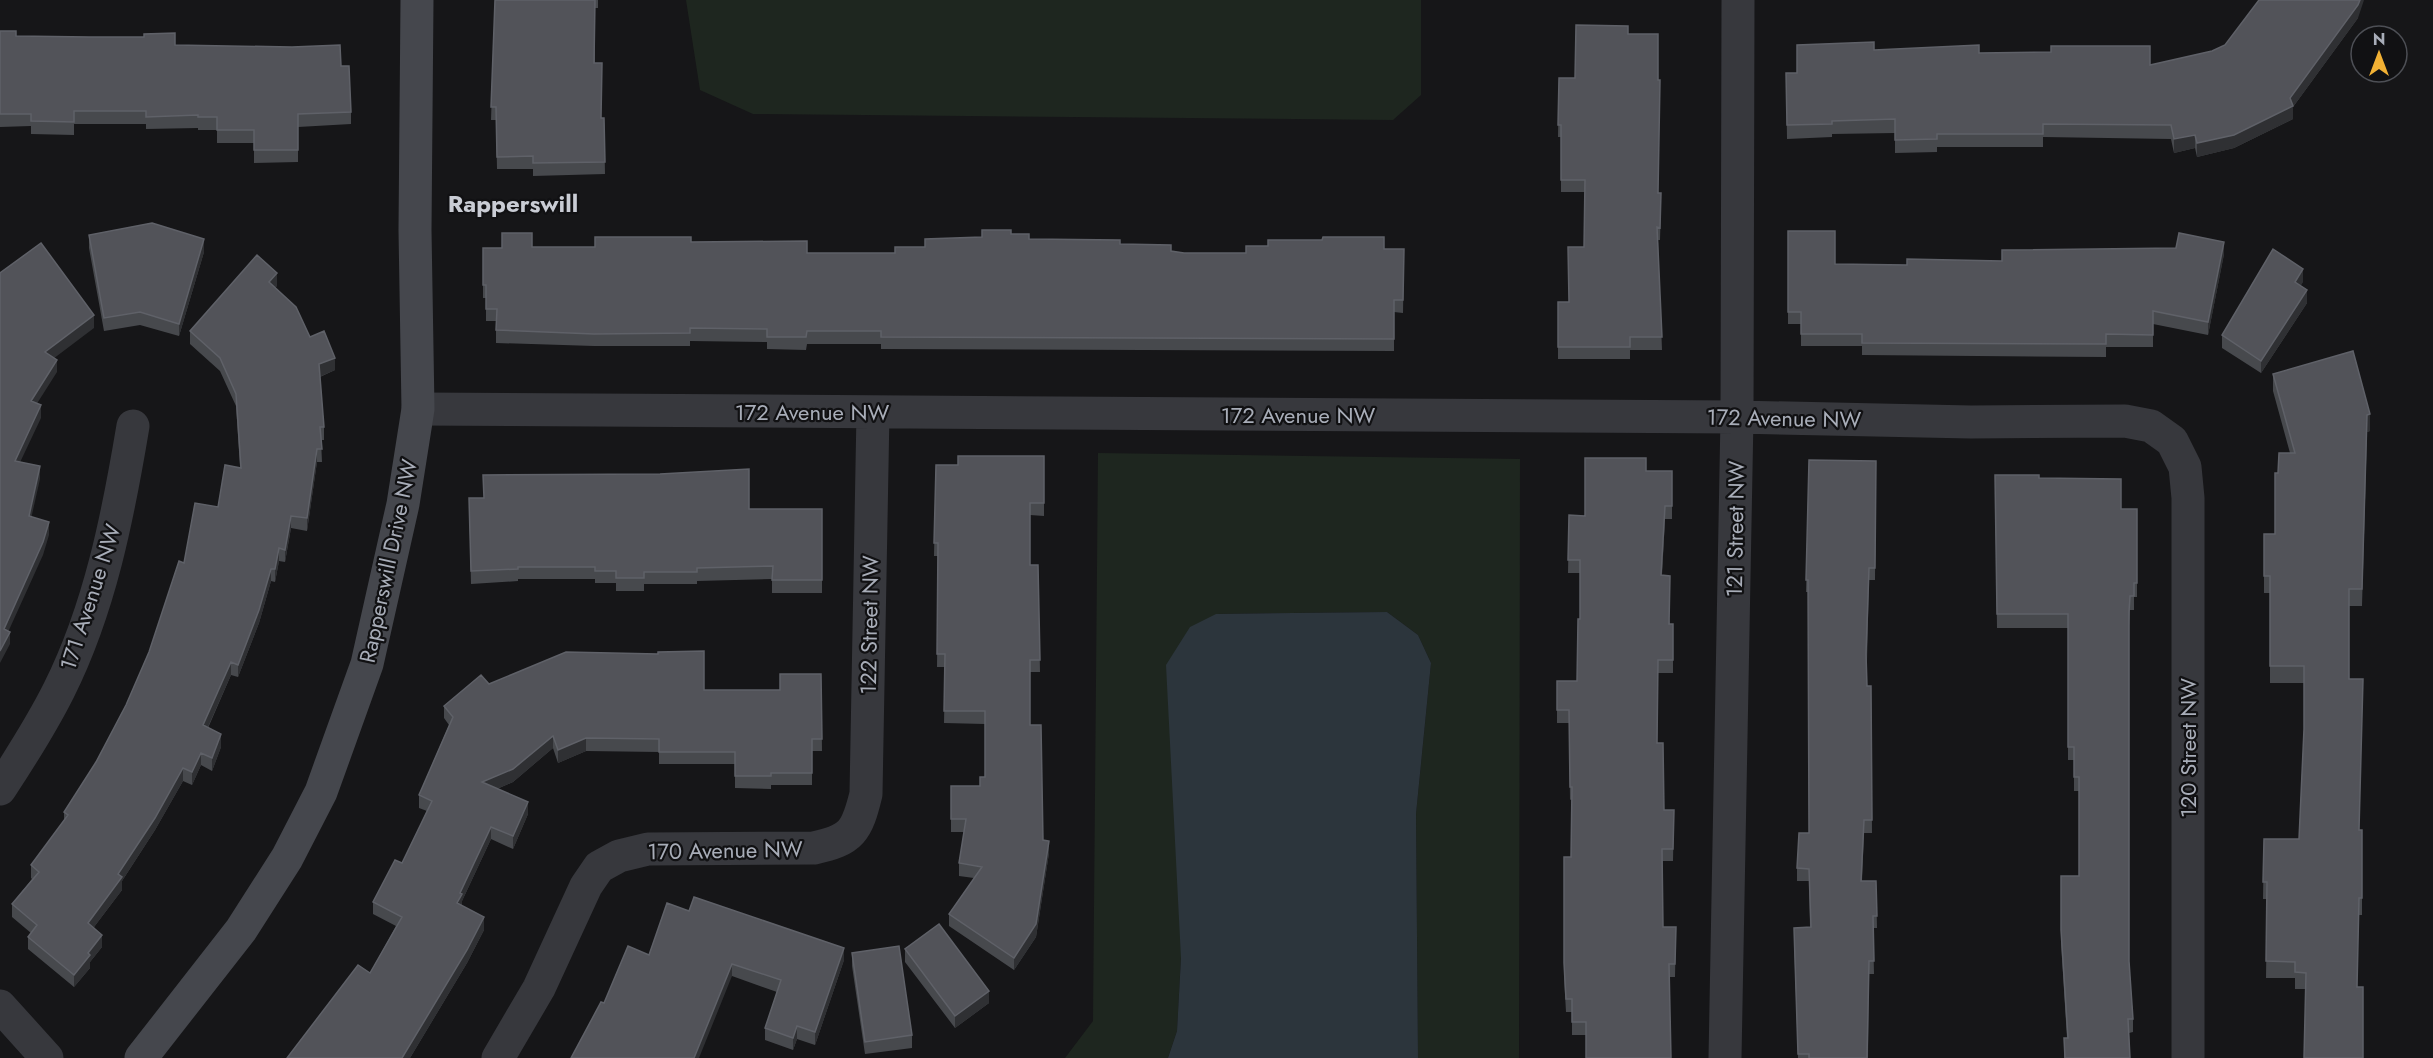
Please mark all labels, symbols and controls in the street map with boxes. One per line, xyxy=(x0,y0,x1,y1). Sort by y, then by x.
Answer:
north arrow xyxy=(2349,24,2409,84)
text: N xyxy=(2373,28,2385,51)
district label: Rapperswill xyxy=(448,186,578,221)
street label: 172 Avenue NW xyxy=(735,396,889,428)
street label: 172 Avenue NW xyxy=(1221,399,1375,431)
street label: 172 Avenue NW xyxy=(1706,401,1862,435)
street label: Rapperswill Drive NW xyxy=(351,456,425,666)
street label: 121 Street NW xyxy=(1718,460,1752,598)
street label: 171 Avenue NW xyxy=(51,520,129,674)
street label: 122 Street NW xyxy=(852,555,886,695)
street label: 120 Street NW xyxy=(2172,678,2204,818)
street label: 170 Avenue NW xyxy=(647,833,803,867)

